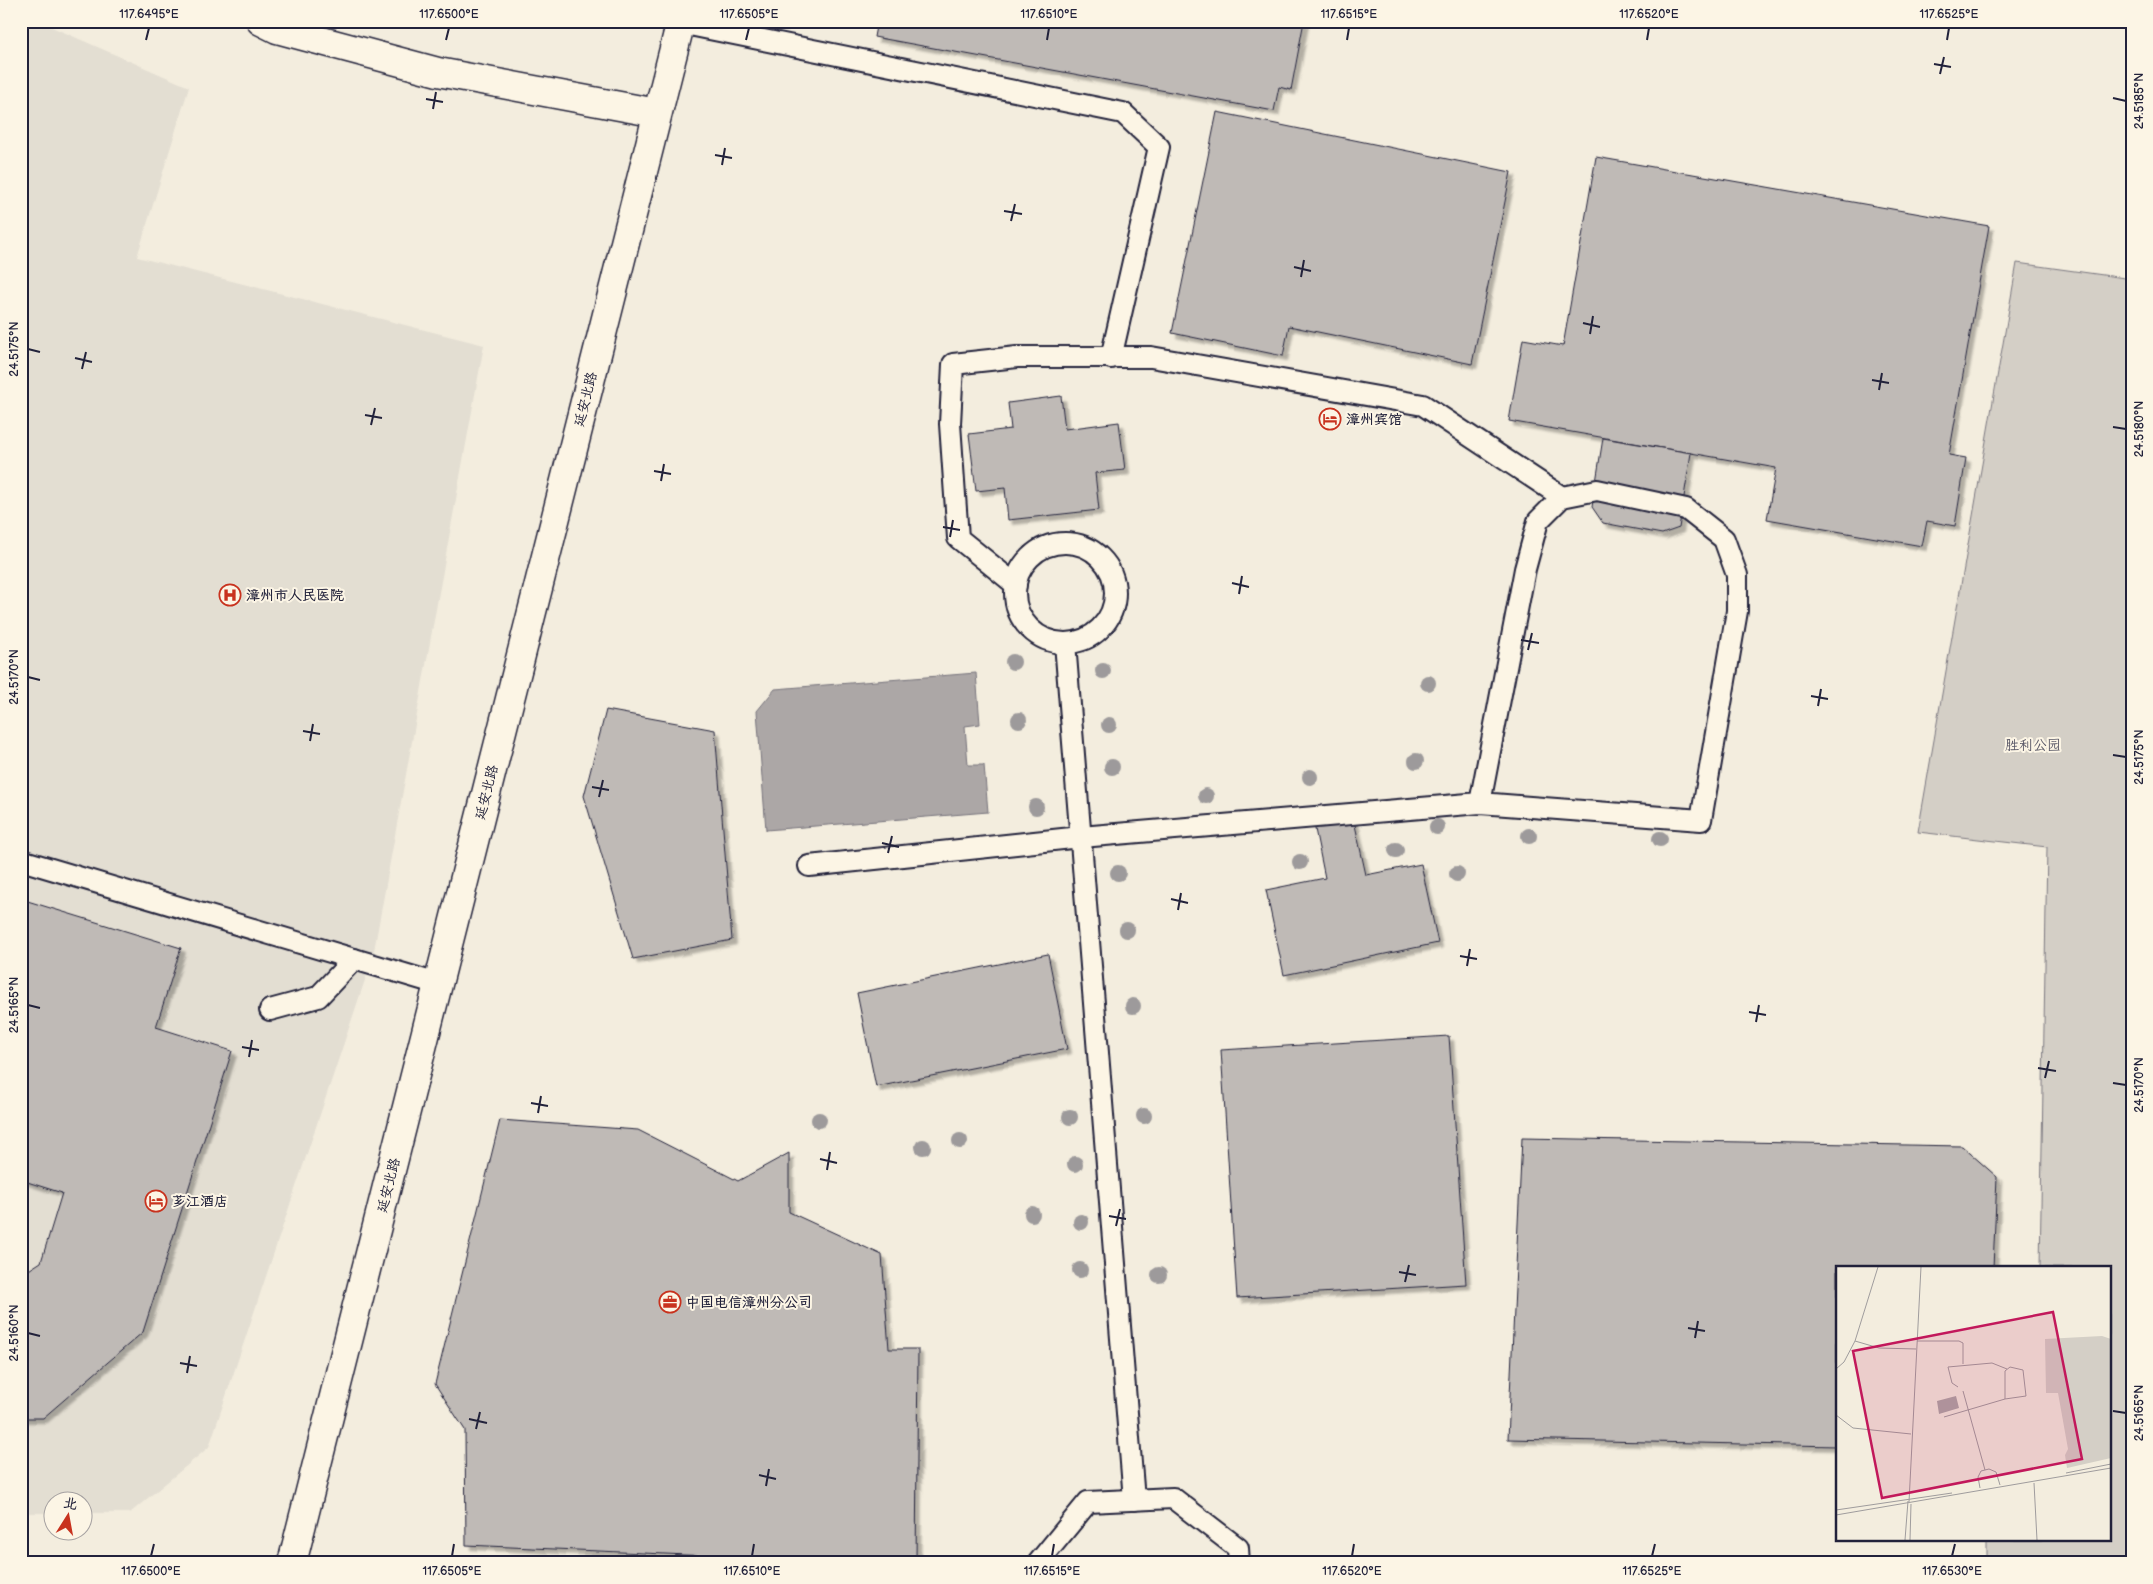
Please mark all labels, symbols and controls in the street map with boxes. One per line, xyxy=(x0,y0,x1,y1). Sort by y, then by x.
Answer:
text: 117.6495°E xyxy=(119,7,179,22)
text: 117.6500°E xyxy=(419,7,479,22)
text: 117.6505°E xyxy=(720,7,779,22)
text: 117.6510°E xyxy=(1021,7,1078,22)
text: 117.6515°E xyxy=(1321,7,1377,22)
text: 117.6520°E xyxy=(1619,7,1679,22)
text: 117.6525°E xyxy=(1920,7,1979,22)
text: 24.5185°N xyxy=(2132,73,2147,129)
text: 24.5175°N xyxy=(7,321,22,377)
street label: 延安北路 xyxy=(570,370,601,428)
text: 24.5180°N xyxy=(2132,401,2147,457)
hotel icon: 漳州宾馆 xyxy=(1318,407,1342,431)
place label: 漳州宾馆 xyxy=(1346,411,1402,428)
hospital icon: 漳州市人民医院 xyxy=(218,583,242,607)
place label: 漳州市人民医院 xyxy=(246,587,344,604)
text: 24.5170°N xyxy=(7,649,22,705)
text: 24.5175°N xyxy=(2132,729,2147,785)
park label: 胜利公园 xyxy=(2005,737,2061,754)
street label: 延安北路 xyxy=(471,763,502,821)
text: 24.5165°N xyxy=(7,977,22,1033)
text: 24.5170°N xyxy=(2132,1057,2147,1113)
street label: 延安北路 xyxy=(373,1156,404,1214)
hotel icon: 芗江酒店 xyxy=(144,1189,168,1213)
place label: 芗江酒店 xyxy=(172,1193,228,1210)
inset map xyxy=(1836,1266,2110,1542)
office icon: 中国电信漳州分公司 xyxy=(658,1290,682,1314)
place label: 中国电信漳州分公司 xyxy=(686,1294,812,1311)
text: 24.5160°N xyxy=(7,1304,22,1362)
text: 24.5165°N xyxy=(2132,1385,2147,1441)
north arrow xyxy=(42,1492,92,1542)
text: 北 xyxy=(62,1494,79,1513)
text: 117.6500°E xyxy=(121,1564,181,1579)
text: 117.6505°E xyxy=(423,1564,482,1579)
text: 117.6510°E xyxy=(724,1564,781,1579)
text: 117.6515°E xyxy=(1024,1564,1080,1579)
text: 117.6520°E xyxy=(1322,1564,1382,1579)
text: 117.6525°E xyxy=(1623,1564,1682,1579)
text: 117.6530°E xyxy=(1922,1564,1982,1579)

